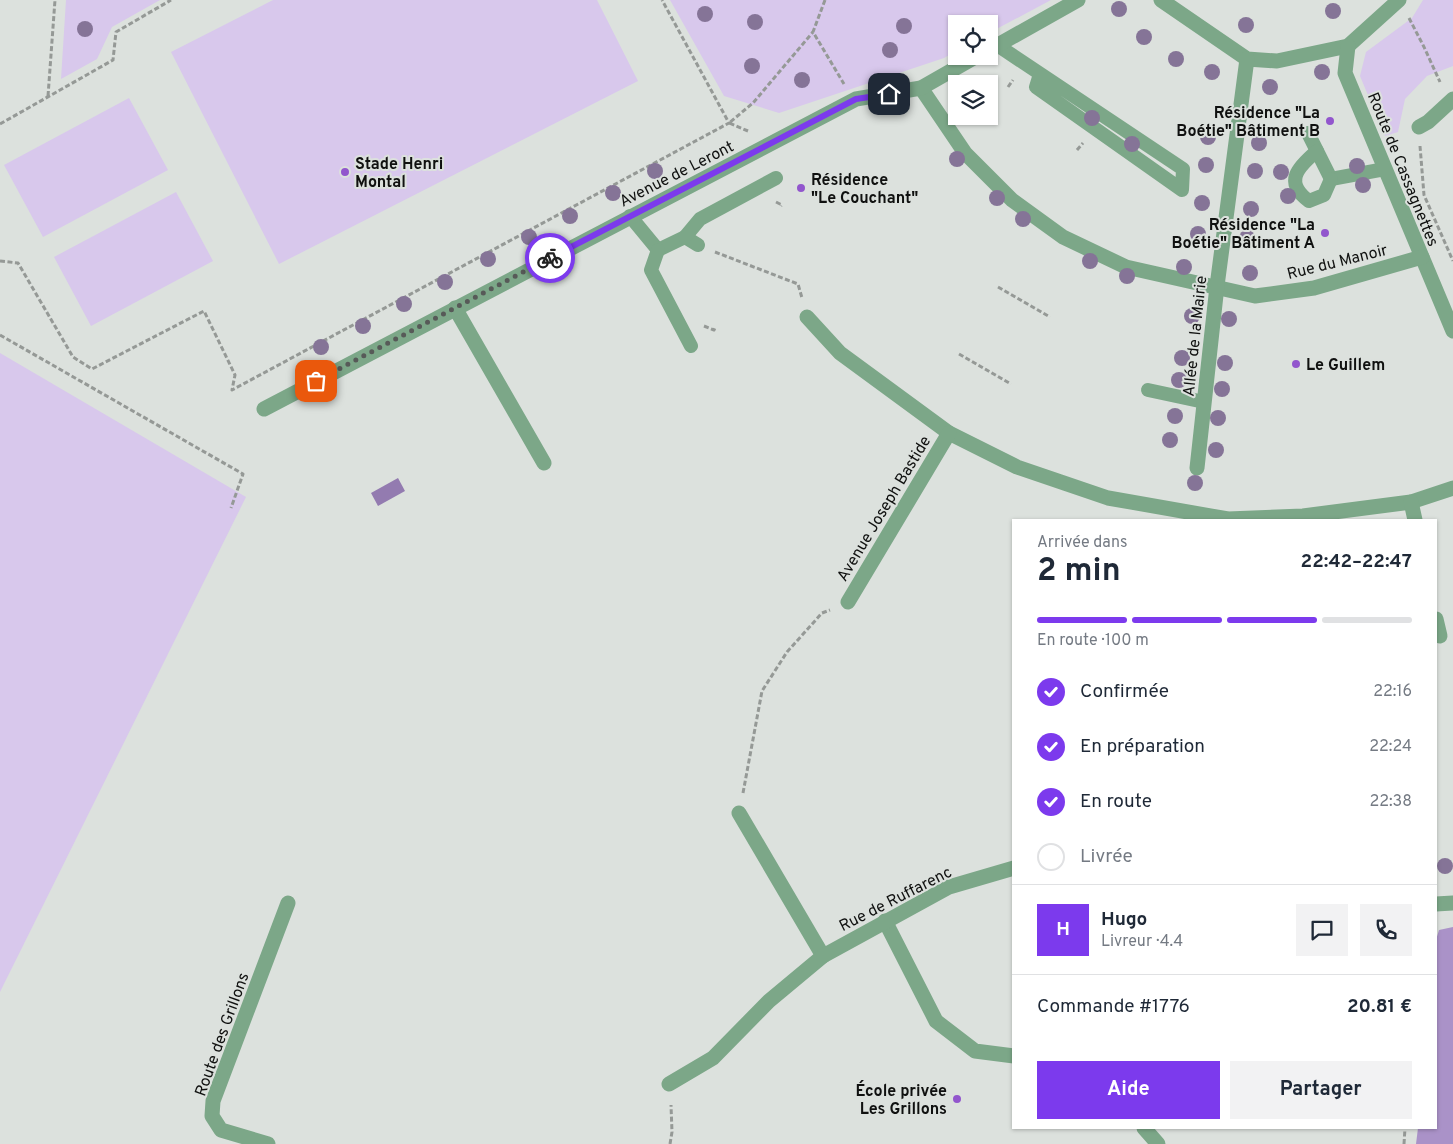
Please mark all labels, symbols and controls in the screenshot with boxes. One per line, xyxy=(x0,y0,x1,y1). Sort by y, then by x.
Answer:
map controls xyxy=(948,15,998,125)
button: locate xyxy=(948,15,998,65)
pin xyxy=(868,73,910,115)
button: layers xyxy=(948,75,998,125)
icon: home xyxy=(875,80,903,108)
street label: Route de Cassagnettes xyxy=(1362,90,1442,250)
place label: Résidence "La Boétie" Bâtiment B xyxy=(1176,104,1320,142)
marker: Résidence "La Boétie" Bâtiment B xyxy=(1324,115,1336,127)
street label: Avenue de Leront xyxy=(616,137,737,212)
place label: Stade Henri Montal xyxy=(355,155,443,193)
marker: Stade Henri Montal xyxy=(339,166,351,178)
place label: Résidence "Le Couchant" xyxy=(811,171,918,209)
marker: Résidence "Le Couchant" xyxy=(795,182,807,194)
place label: Résidence "La Boétie" Bâtiment A xyxy=(1171,216,1315,254)
marker: Résidence "La Boétie" Bâtiment A xyxy=(1319,227,1331,239)
courier xyxy=(525,233,575,283)
street label: Rue du Manoir xyxy=(1285,241,1390,285)
icon: bike xyxy=(536,244,564,272)
street label: Allée de la Mairie xyxy=(1180,275,1212,398)
place label: Le Guillem xyxy=(1306,356,1385,376)
marker: Le Guillem xyxy=(1290,358,1302,370)
pin xyxy=(295,360,337,402)
icon: bag xyxy=(302,367,330,395)
street label: Avenue Joseph Bastide xyxy=(833,433,936,586)
text: Arrivée dans xyxy=(1037,533,1127,553)
text: 22:42–22:47 xyxy=(1301,550,1412,574)
text: 2 min xyxy=(1037,552,1121,592)
text: En route · 100 m xyxy=(1037,631,1149,651)
icon: check xyxy=(1037,678,1065,706)
text: Confirmée xyxy=(1080,680,1169,704)
text: 22:16 xyxy=(1373,682,1412,702)
icon: check xyxy=(1037,733,1065,761)
text: En préparation xyxy=(1080,735,1205,759)
text: 22:24 xyxy=(1369,737,1412,757)
icon: check xyxy=(1037,788,1065,816)
text: En route xyxy=(1080,790,1152,814)
text: 22:38 xyxy=(1369,792,1412,812)
text: Livrée xyxy=(1080,845,1133,869)
street label: Rue de Ruffarenc xyxy=(836,863,956,937)
button: chat xyxy=(1296,904,1348,956)
button: phone xyxy=(1360,904,1412,956)
text: Hugo xyxy=(1101,908,1147,932)
text: H xyxy=(1056,918,1070,942)
text: Livreur · 4.4 xyxy=(1101,932,1183,952)
street label: Route des Grillons xyxy=(191,970,255,1099)
text: Commande #1776 xyxy=(1037,995,1190,1019)
text: 20.81 € xyxy=(1347,995,1412,1019)
button: Aide xyxy=(1037,1061,1220,1119)
button: Partager xyxy=(1230,1061,1412,1119)
place label: École privée Les Grillons xyxy=(856,1080,947,1120)
marker: École privée Les Grillons xyxy=(951,1093,963,1105)

